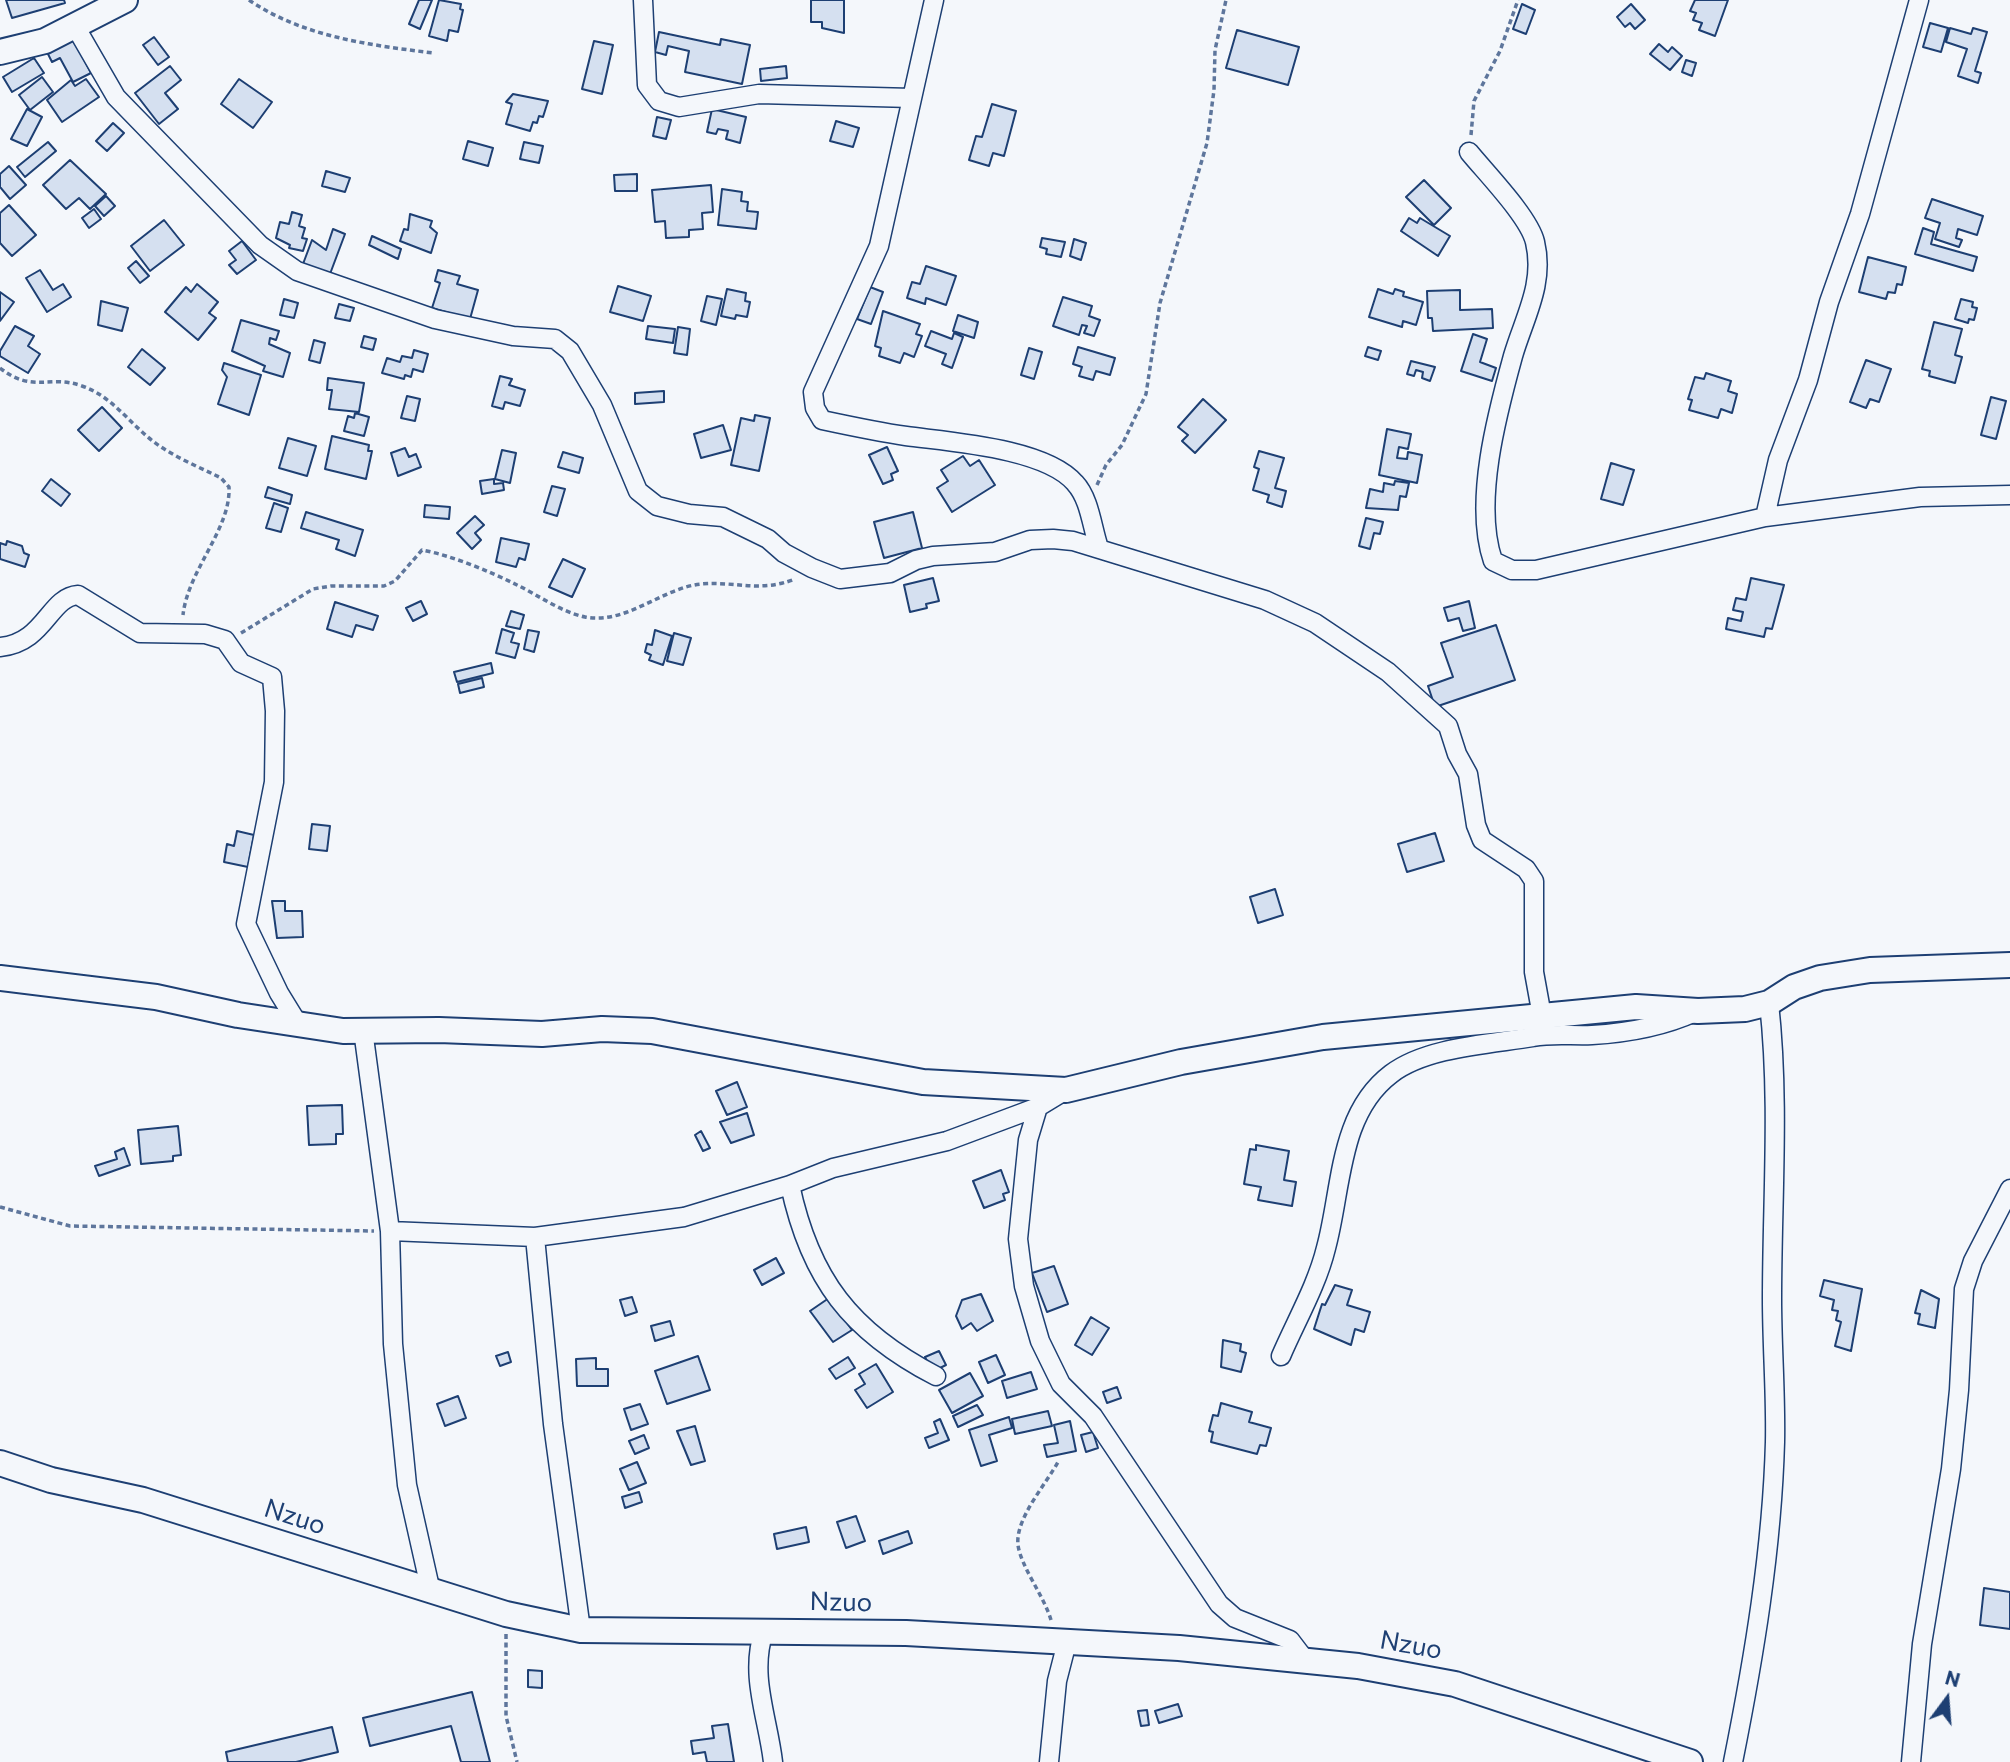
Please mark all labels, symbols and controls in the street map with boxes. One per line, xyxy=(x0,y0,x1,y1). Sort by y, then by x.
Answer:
street label: Nzuo xyxy=(260,1492,330,1542)
street label: Nzuo xyxy=(809,1586,873,1618)
street label: Nzuo xyxy=(1377,1624,1445,1666)
north arrow xyxy=(1912,1664,1982,1734)
text: N xyxy=(1943,1665,1963,1691)

